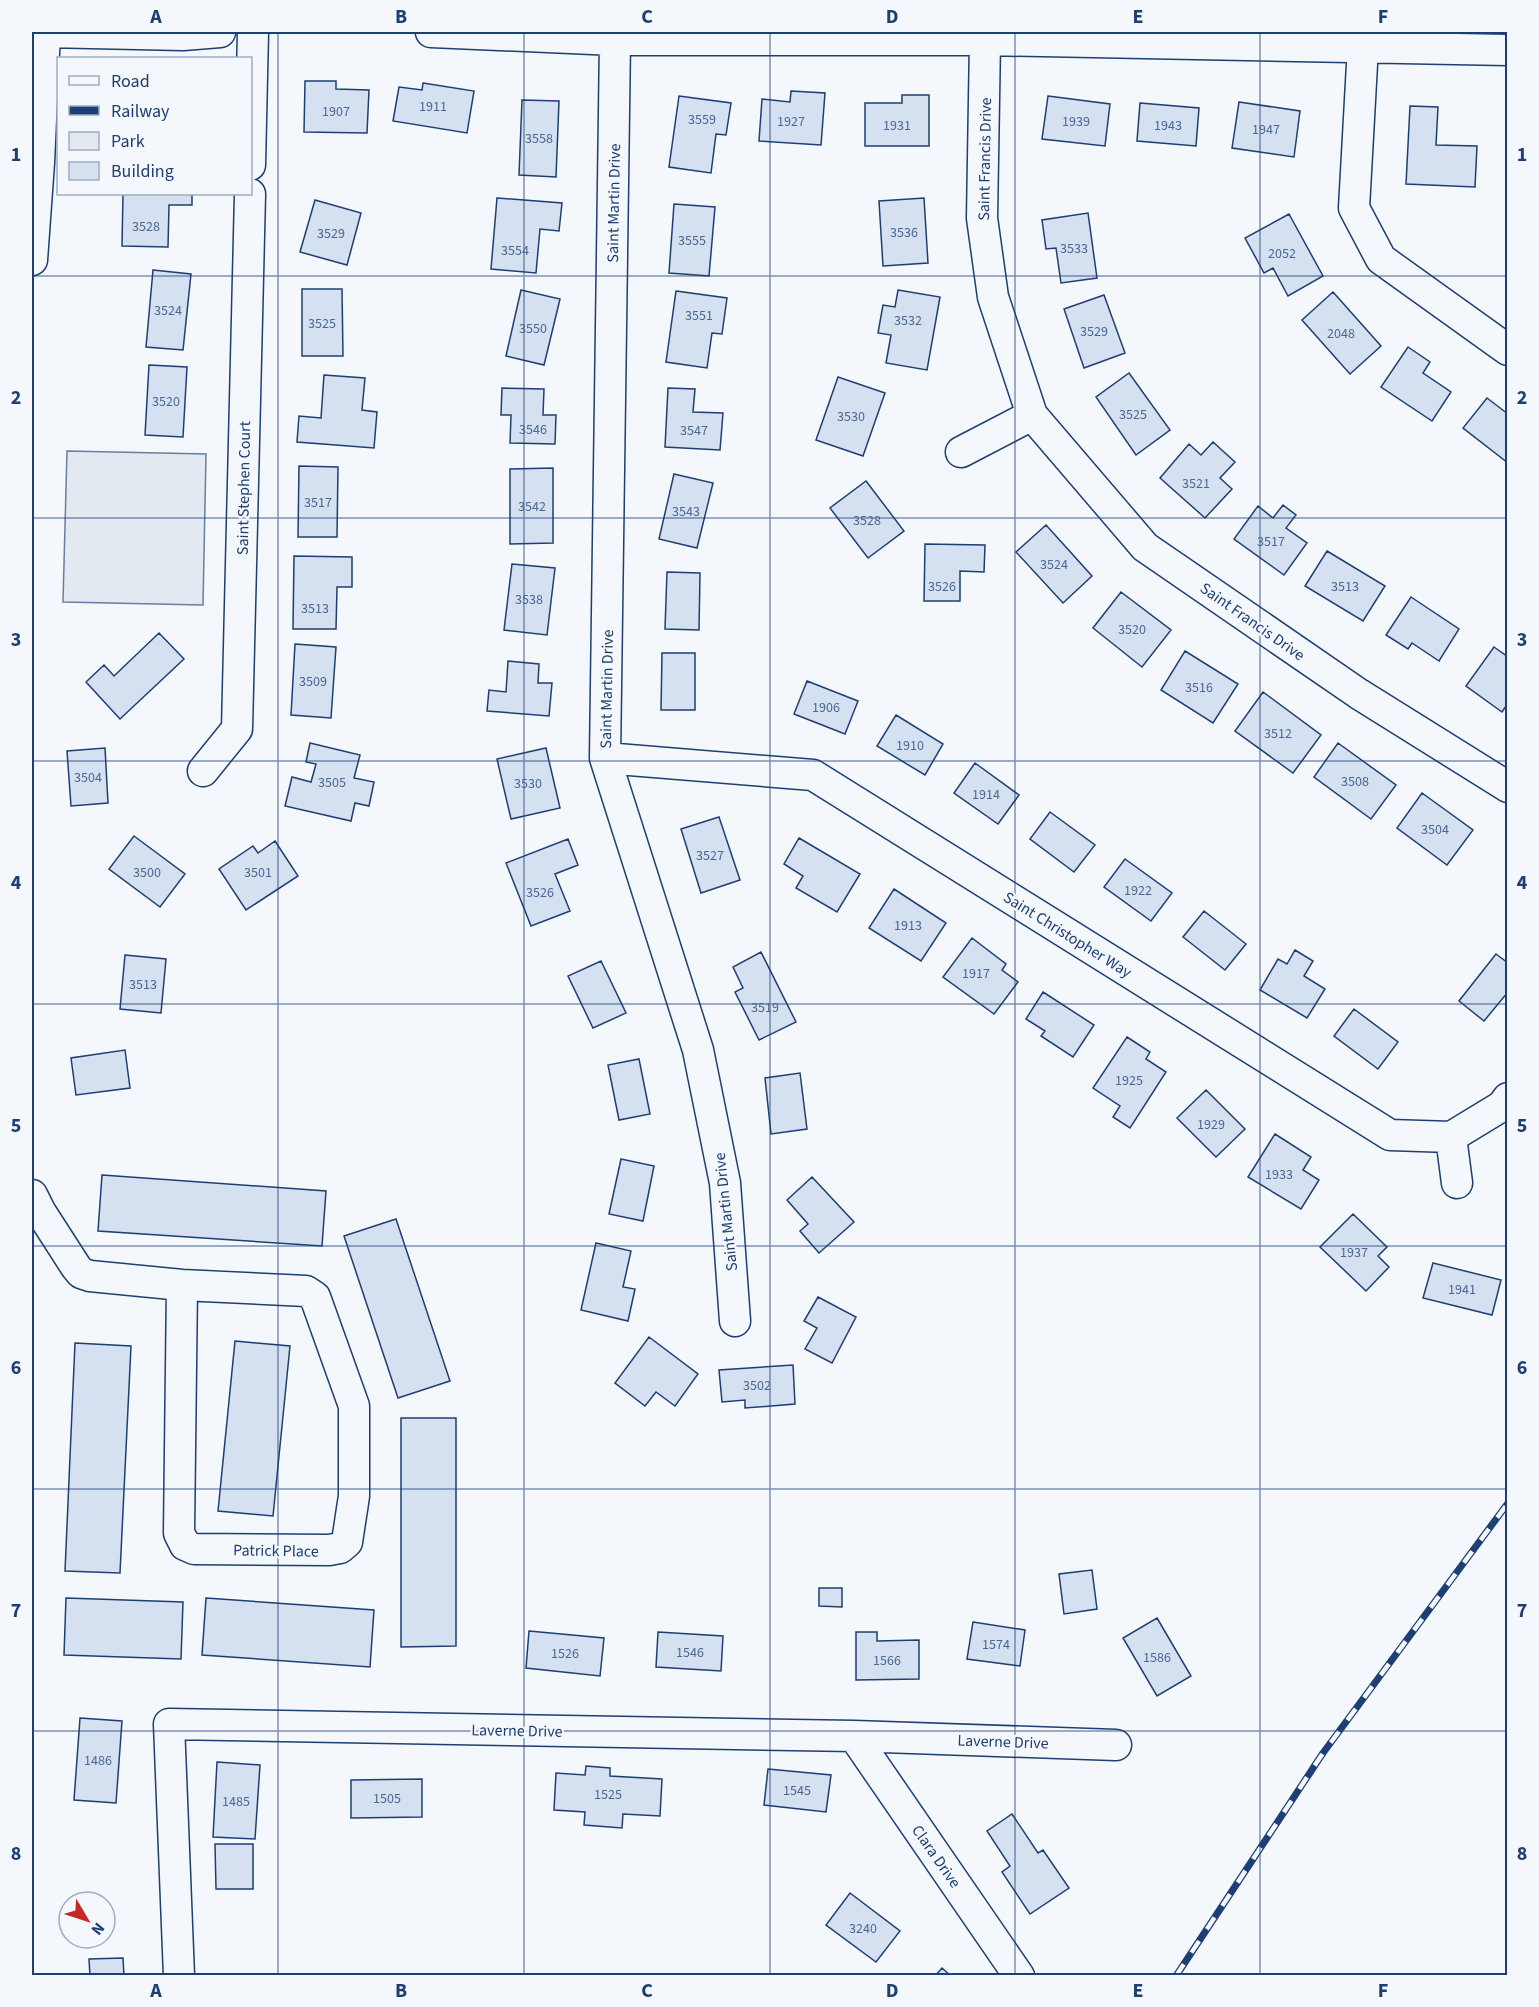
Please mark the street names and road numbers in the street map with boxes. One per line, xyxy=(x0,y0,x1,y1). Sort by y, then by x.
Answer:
street label: Saint Francis Drive xyxy=(973,97,997,221)
street label: Saint Martin Drive xyxy=(602,143,626,263)
street label: Saint Stephen Court xyxy=(232,420,256,555)
street label: Saint Francis Drive xyxy=(1196,577,1309,666)
street label: Saint Martin Drive xyxy=(595,629,619,749)
street label: Saint Christopher Way xyxy=(999,886,1136,984)
street label: Saint Martin Drive xyxy=(709,1151,743,1272)
street label: Patrick Place xyxy=(233,1539,319,1563)
street label: Laverne Drive xyxy=(471,1719,563,1743)
street label: Laverne Drive xyxy=(957,1729,1049,1755)
street label: Clara Drive xyxy=(906,1821,966,1893)

